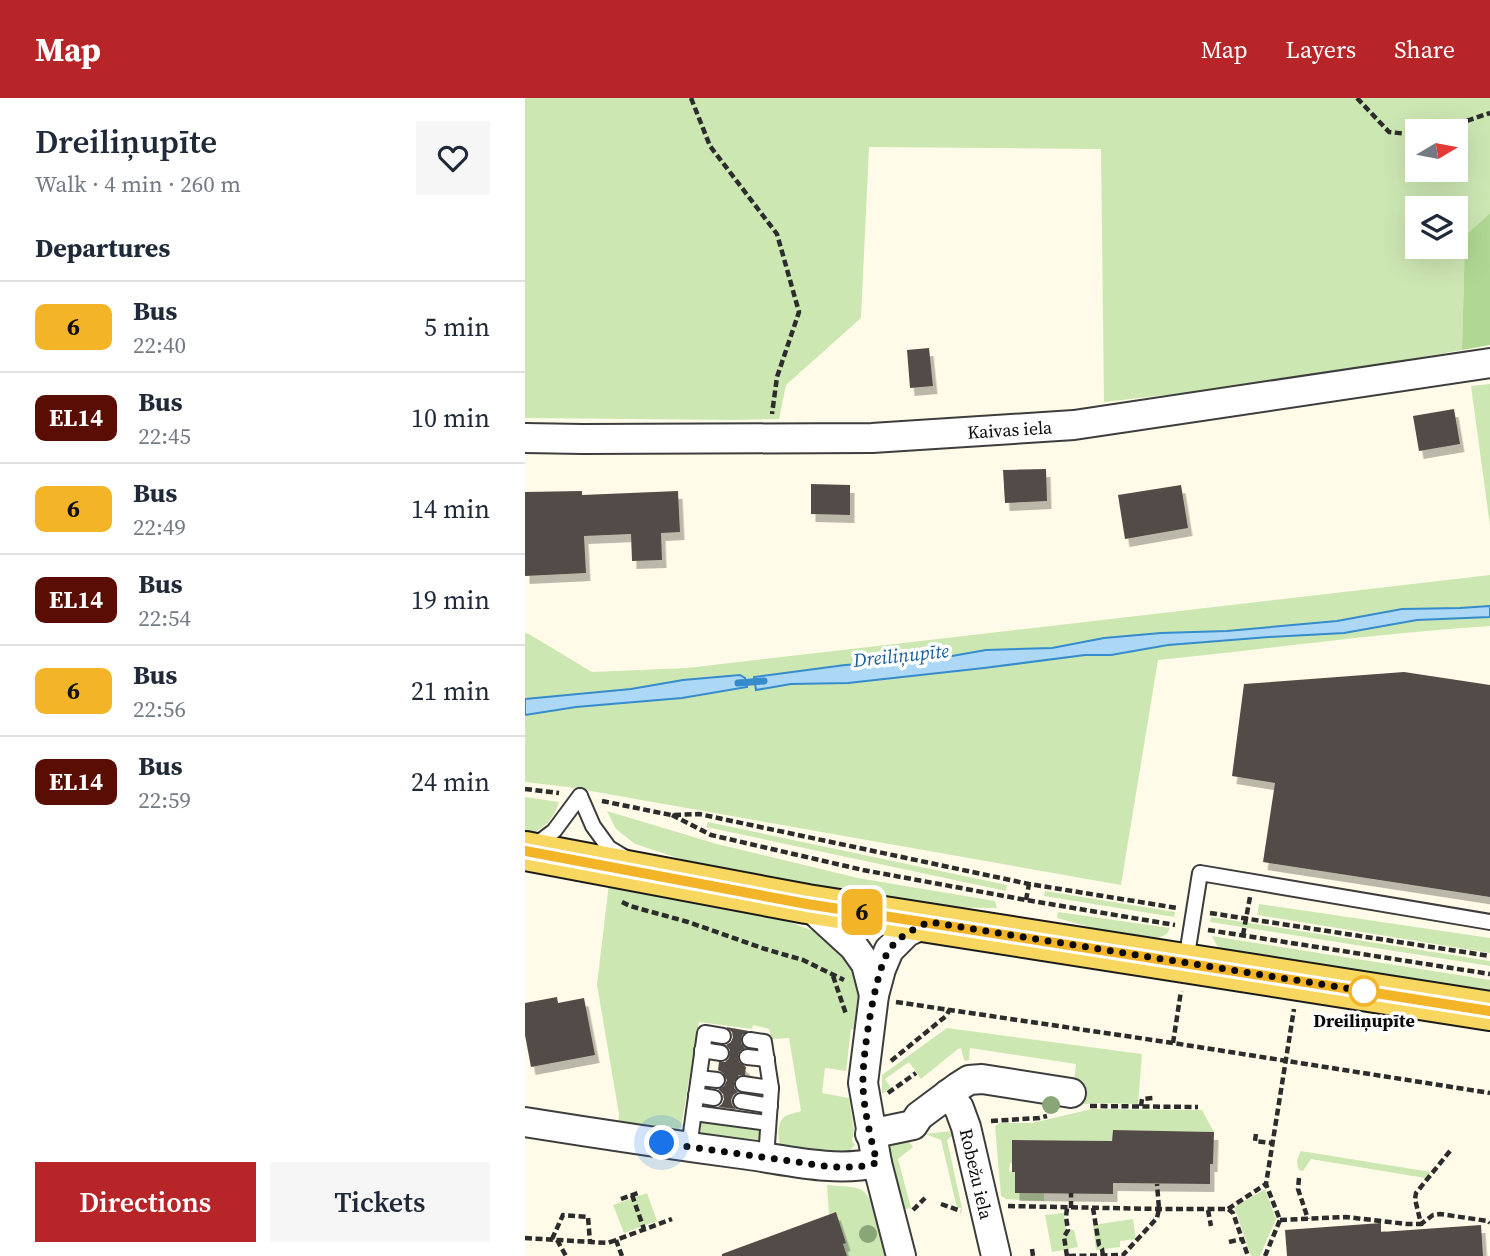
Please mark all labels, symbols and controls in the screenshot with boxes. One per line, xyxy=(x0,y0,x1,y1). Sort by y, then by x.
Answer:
text: Map xyxy=(35,27,101,72)
text: Map xyxy=(1201,33,1248,66)
text: Layers xyxy=(1286,33,1356,66)
text: Share xyxy=(1394,33,1455,66)
text: Dreiliņupīte xyxy=(35,119,217,164)
north arrow xyxy=(1405,119,1468,182)
map controls xyxy=(1405,119,1468,259)
button: heart xyxy=(416,121,490,195)
text: Walk · 4 min · 260 m xyxy=(35,168,241,200)
button: layers xyxy=(1405,196,1468,259)
text: Departures xyxy=(35,230,170,266)
text: Bus xyxy=(133,293,177,329)
text: 5 min xyxy=(424,309,490,345)
text: 6 xyxy=(67,310,80,343)
text: 22:40 xyxy=(133,329,186,361)
text: Bus xyxy=(138,384,183,420)
text: 10 min xyxy=(411,400,490,436)
text: EL14 xyxy=(49,401,103,434)
street label: Kaivas iela xyxy=(967,414,1054,444)
text: 22:45 xyxy=(138,420,191,452)
text: Bus xyxy=(133,475,177,511)
text: 14 min xyxy=(411,491,490,527)
text: 6 xyxy=(67,492,80,525)
text: 22:49 xyxy=(133,511,186,543)
text: Bus xyxy=(138,566,183,602)
text: 19 min xyxy=(411,582,490,618)
text: EL14 xyxy=(49,583,103,616)
text: 22:54 xyxy=(138,602,191,634)
water label: Dreiliņupīte xyxy=(851,637,950,673)
text: Bus xyxy=(133,657,177,693)
text: 21 min xyxy=(411,673,490,709)
text: 6 xyxy=(67,674,80,707)
text: 22:56 xyxy=(133,693,186,725)
text: Bus xyxy=(138,748,183,784)
text: 24 min xyxy=(411,764,490,800)
text: EL14 xyxy=(49,765,103,798)
text: 22:59 xyxy=(138,784,191,816)
line badge: 6 xyxy=(839,889,885,935)
text: 6 xyxy=(855,895,869,928)
marker: Dreiliņupīte xyxy=(1349,976,1379,1006)
place label: Dreiliņupīte xyxy=(1313,1008,1415,1033)
your location xyxy=(644,1125,679,1160)
street label: Robežu iela xyxy=(954,1126,1000,1222)
button: Directions xyxy=(35,1162,256,1242)
button: Tickets xyxy=(270,1162,490,1242)

